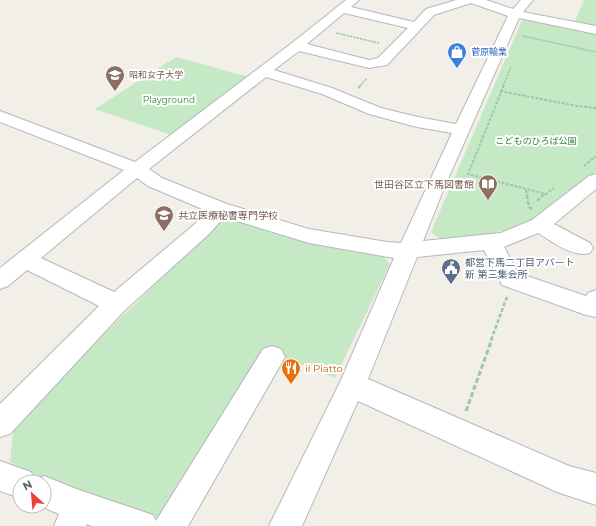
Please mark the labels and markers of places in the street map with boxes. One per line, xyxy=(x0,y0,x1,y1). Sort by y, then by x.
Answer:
shop icon: 菅原輪業 xyxy=(446,41,468,69)
place label: 菅原輪業 xyxy=(471,46,507,57)
school or university icon: 昭和女子大学 xyxy=(104,64,126,92)
place label: 昭和女子大学 xyxy=(129,69,183,80)
library icon: 世田谷区立下馬図書館 xyxy=(477,173,499,201)
place label: 世田谷区立下馬図書館 xyxy=(374,178,474,191)
school or university icon: 共立医療秘書専門学校 xyxy=(153,204,175,232)
place label: 共立医療秘書専門学校 xyxy=(178,209,278,222)
place label: 都営下馬二丁目アパート 新 第三集会所 xyxy=(465,256,575,281)
public building icon: 都営下馬二丁目アパート 新 第三集会所 xyxy=(440,257,462,285)
restaurant icon: il Piatto xyxy=(280,357,302,385)
place label: il Piatto xyxy=(305,362,343,375)

